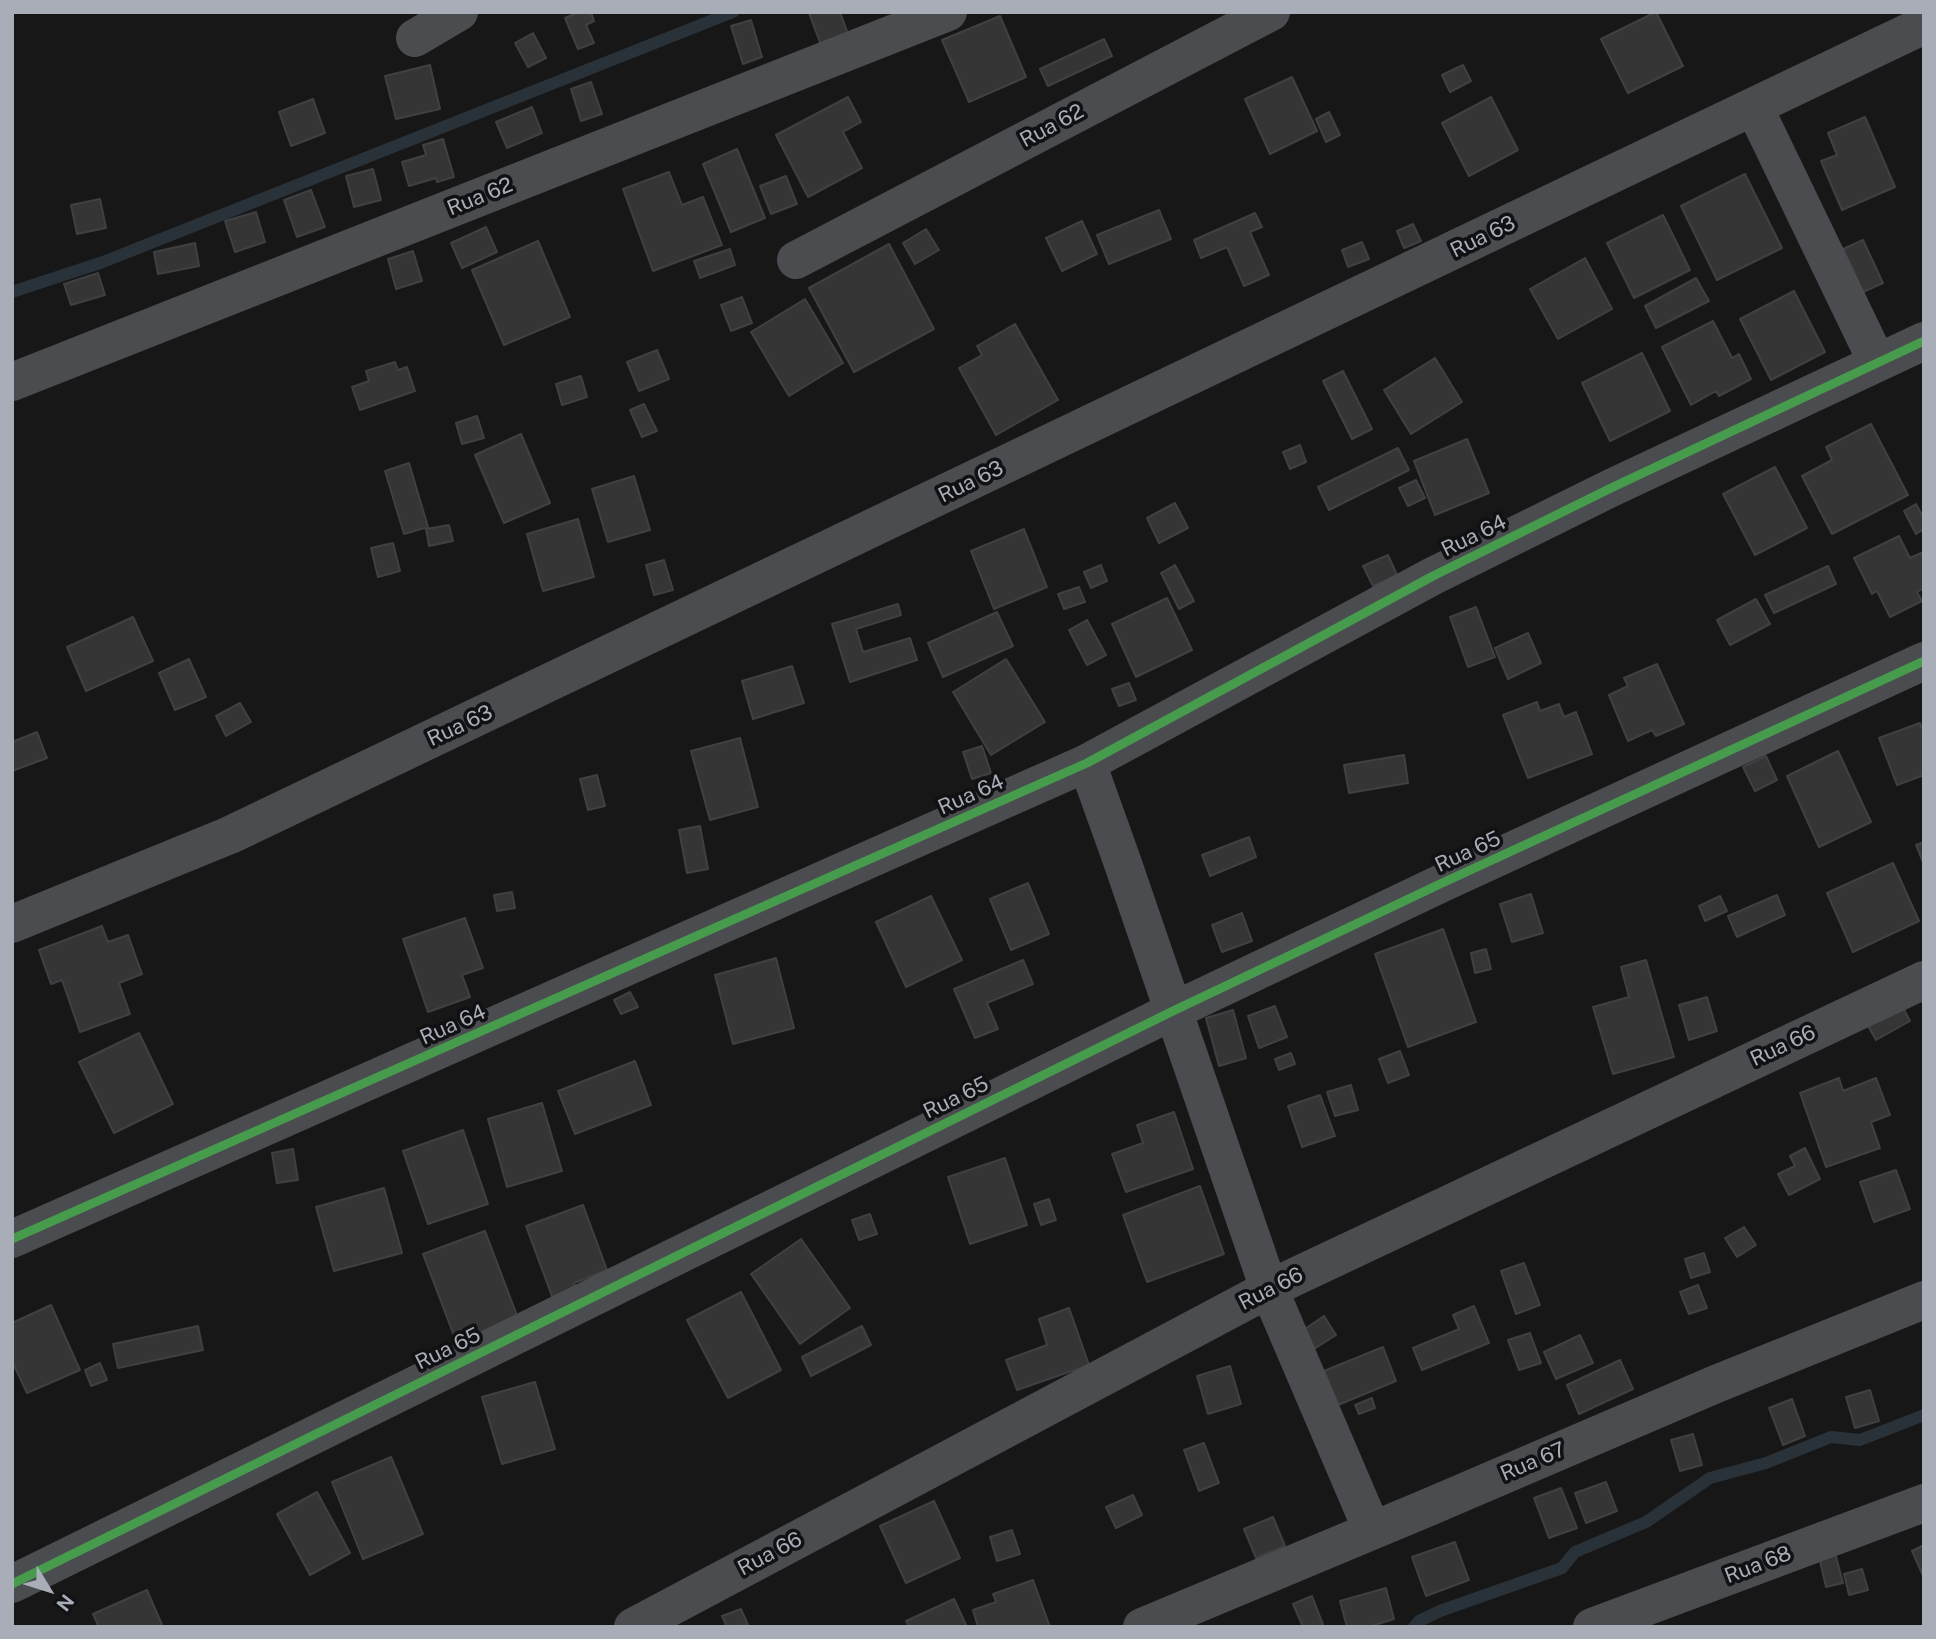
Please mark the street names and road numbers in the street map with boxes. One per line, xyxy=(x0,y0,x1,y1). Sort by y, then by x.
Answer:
street label: Rua 62 xyxy=(1016,99,1088,153)
street label: Rua 62 xyxy=(444,172,516,222)
street label: Rua 63 xyxy=(1446,211,1520,263)
street label: Rua 63 xyxy=(934,456,1008,508)
street label: Rua 64 xyxy=(1437,510,1511,562)
street label: Rua 63 xyxy=(423,700,497,752)
street label: Rua 64 xyxy=(934,769,1008,821)
street label: Rua 65 xyxy=(1431,826,1505,878)
street label: Rua 64 xyxy=(416,999,490,1051)
street label: Rua 66 xyxy=(1746,1020,1820,1072)
street label: Rua 65 xyxy=(919,1071,993,1125)
street label: Rua 66 xyxy=(1235,1262,1307,1316)
street label: Rua 65 xyxy=(411,1322,485,1376)
street label: Rua 67 xyxy=(1497,1437,1569,1487)
street label: Rua 66 xyxy=(734,1527,806,1581)
street label: Rua 68 xyxy=(1721,1541,1795,1589)

